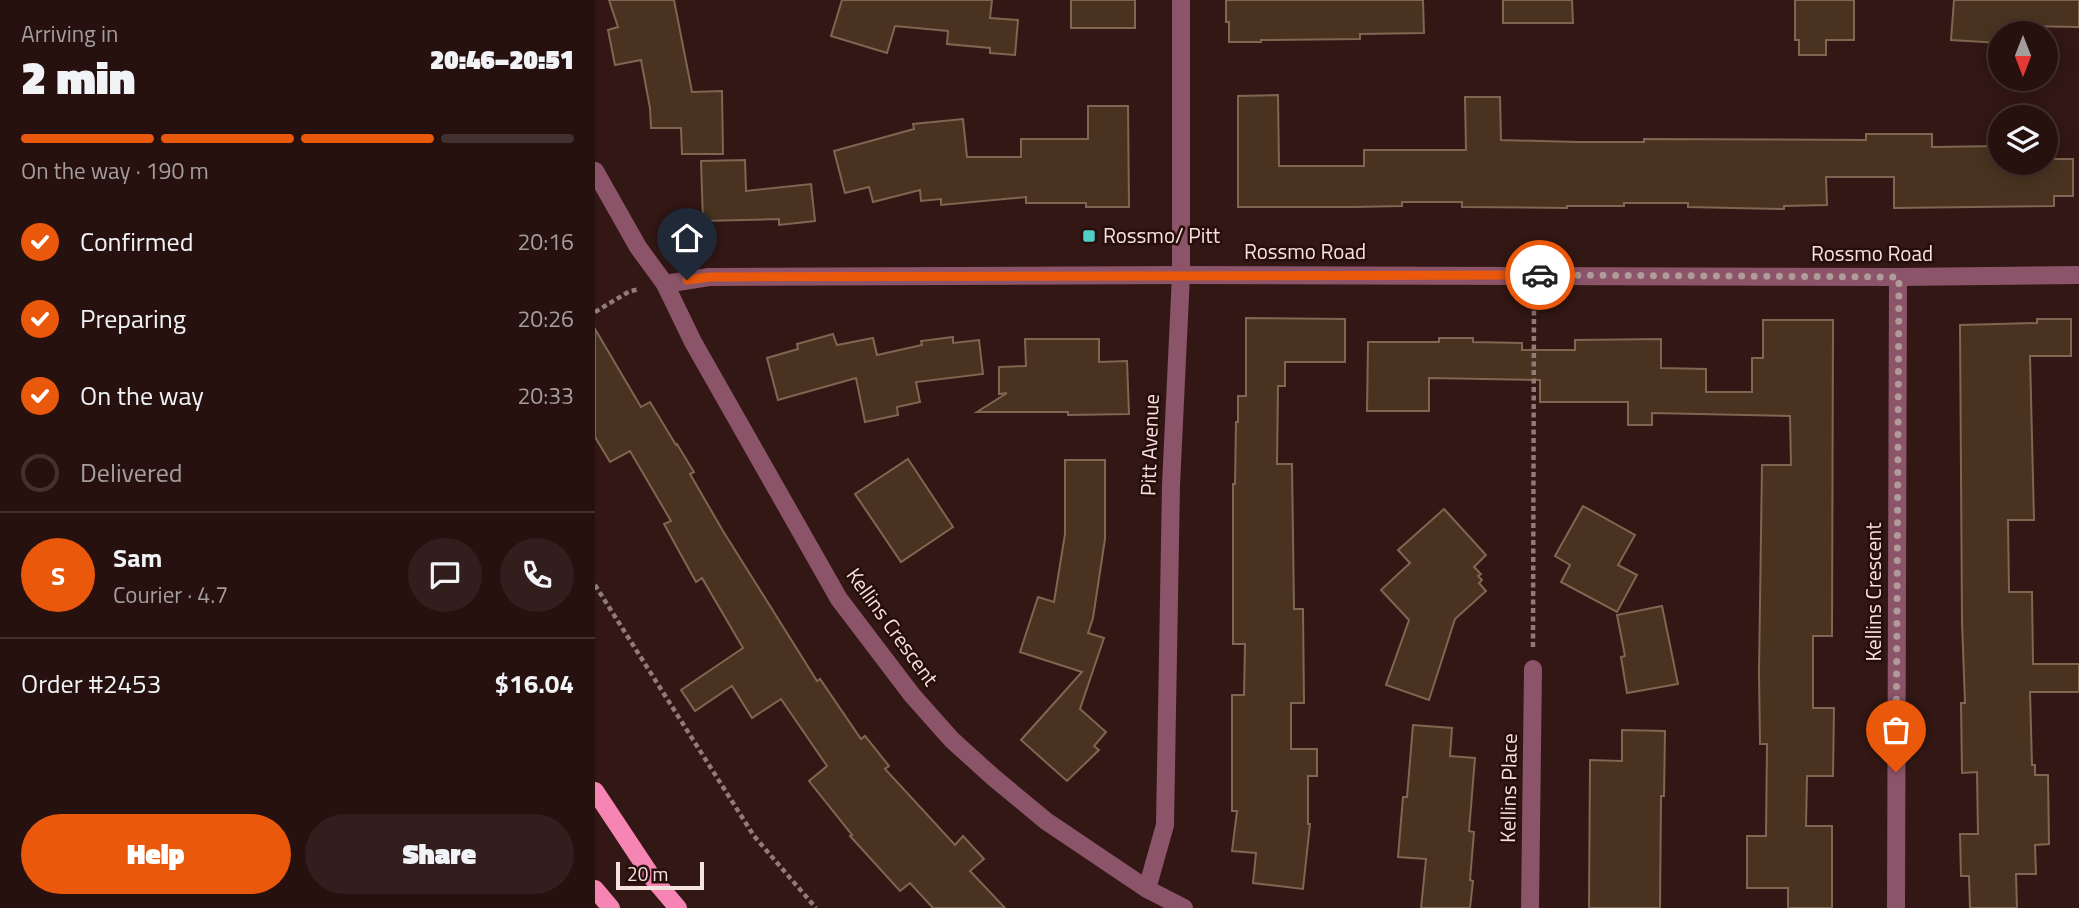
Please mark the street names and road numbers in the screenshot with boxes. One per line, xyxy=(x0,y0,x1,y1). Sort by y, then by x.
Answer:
street label: Rossmo Road xyxy=(1244,235,1366,267)
street label: Rossmo Road xyxy=(1811,237,1933,269)
street label: Pitt Avenue xyxy=(1131,393,1167,497)
street label: Kellins Crescent xyxy=(1857,522,1889,662)
street label: Kellins Crescent xyxy=(839,561,947,693)
street label: Kellins Place xyxy=(1491,733,1525,843)

